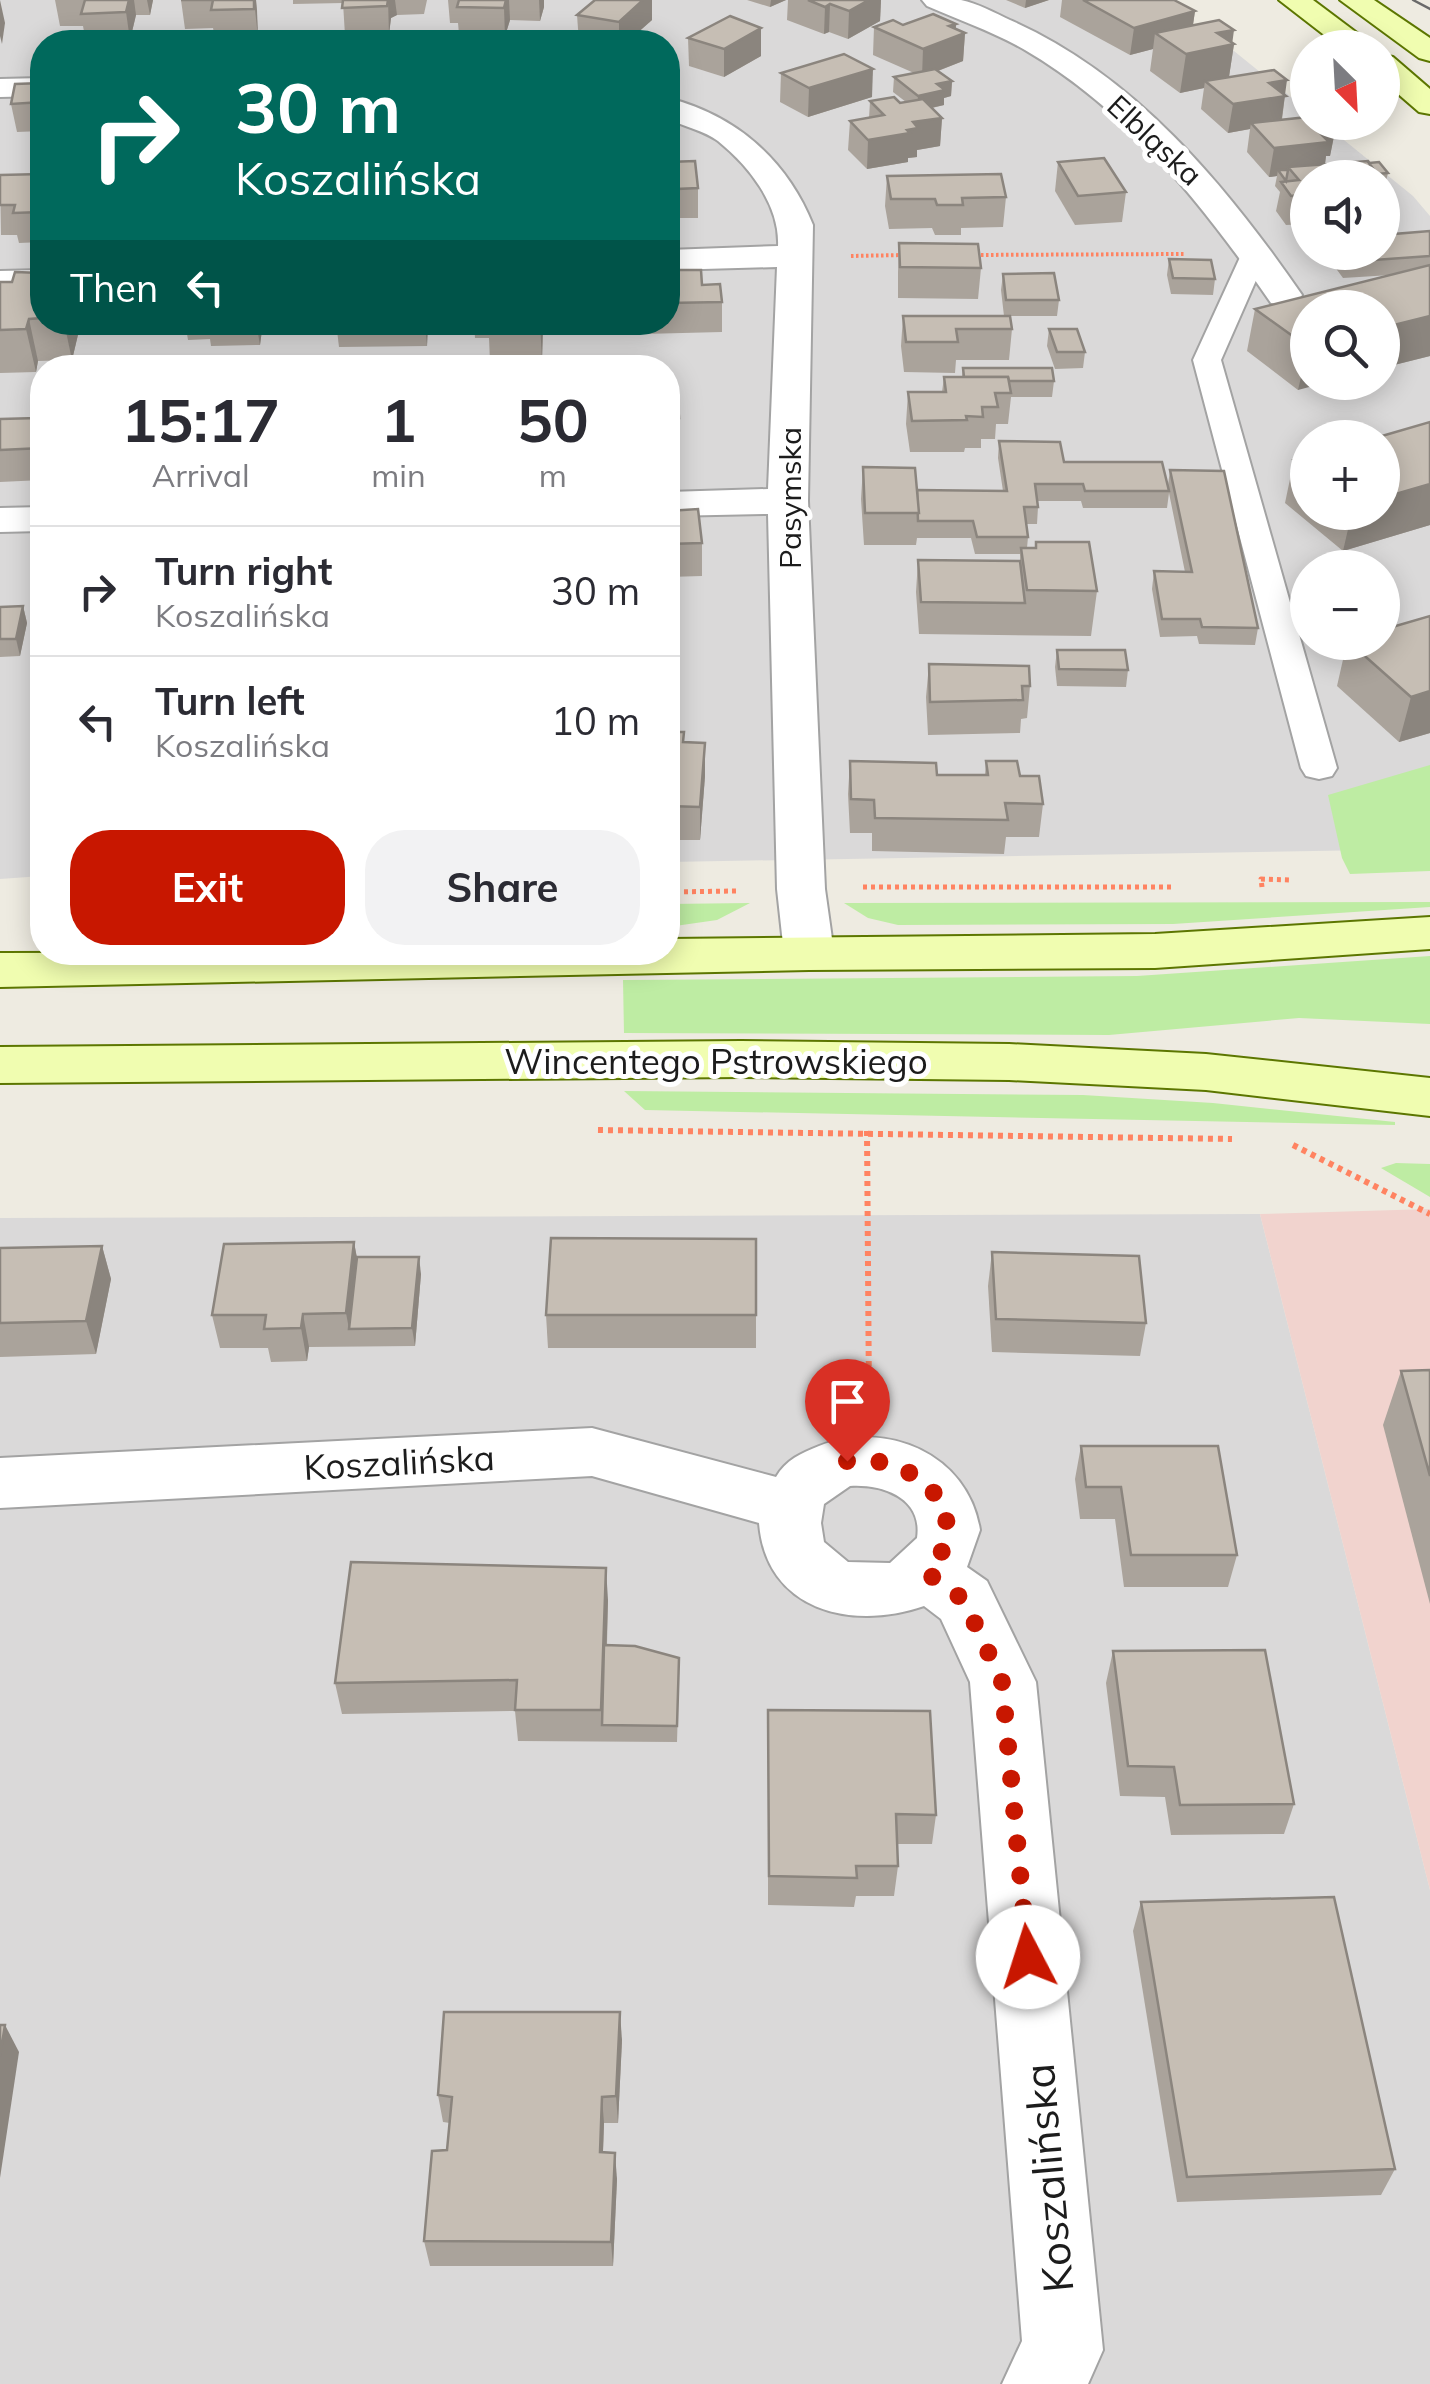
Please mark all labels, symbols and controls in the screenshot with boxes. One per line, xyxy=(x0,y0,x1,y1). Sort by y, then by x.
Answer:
north arrow xyxy=(1290,30,1400,140)
map controls xyxy=(1290,30,1400,660)
text: 30 m xyxy=(235,63,401,151)
icon: right xyxy=(70,70,200,200)
street label: Elbląska xyxy=(1100,87,1210,193)
text: Koszalińska xyxy=(235,150,481,206)
button: sound xyxy=(1290,160,1400,270)
icon: left xyxy=(178,260,233,315)
text: Then xyxy=(70,264,158,312)
button: search xyxy=(1290,290,1400,400)
text: 15:17 xyxy=(121,382,280,457)
text: 1 xyxy=(380,382,416,457)
text: 50 xyxy=(517,382,589,457)
button: + xyxy=(1290,420,1400,530)
street label: Pasymska xyxy=(771,427,809,569)
text: Arrival xyxy=(152,455,250,495)
text: min xyxy=(371,455,426,495)
text: m xyxy=(539,455,567,495)
text: Turn right xyxy=(155,547,332,595)
button: − xyxy=(1290,550,1400,660)
icon: right xyxy=(70,564,125,619)
text: 30 m xyxy=(551,567,640,615)
text: Koszalińska xyxy=(155,595,330,635)
text: Turn left xyxy=(155,677,305,725)
icon: left xyxy=(70,694,125,749)
text: 10 m xyxy=(551,697,640,745)
text: Koszalińska xyxy=(155,725,330,765)
button: Exit xyxy=(70,830,345,945)
button: Share xyxy=(365,830,640,945)
street label: Wincentego Pstrowskiego xyxy=(504,1039,928,1083)
pin xyxy=(805,1359,890,1462)
icon: arrive xyxy=(820,1374,875,1429)
street label: Koszalińska xyxy=(302,1435,496,1489)
position arrow xyxy=(976,1905,1080,2009)
street label: Koszalińska xyxy=(1012,2061,1084,2295)

